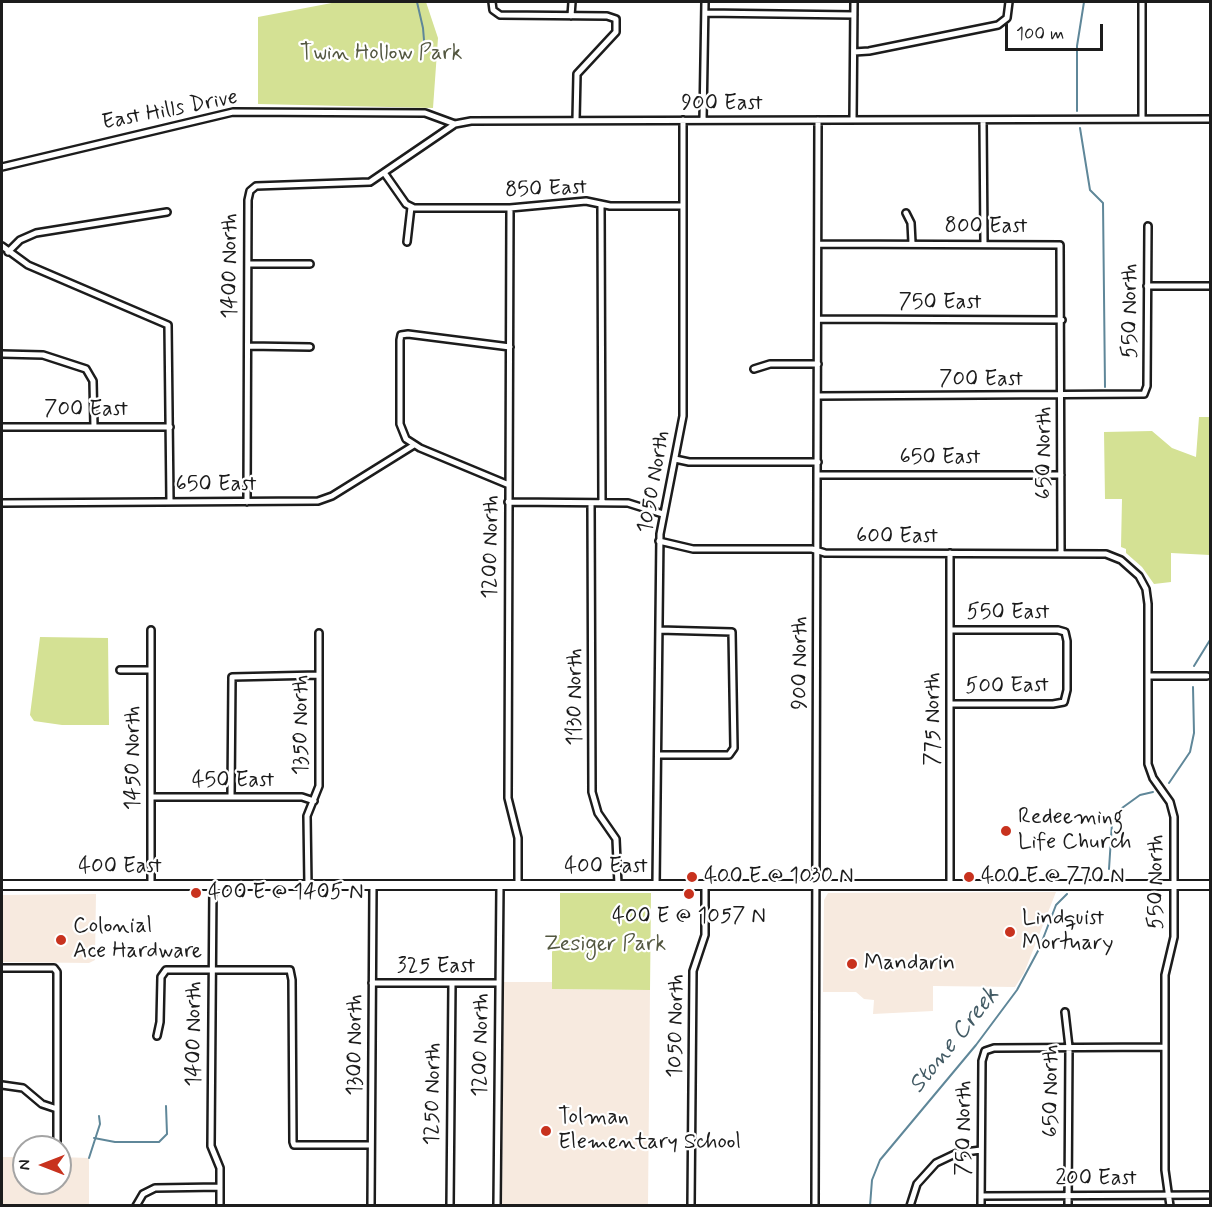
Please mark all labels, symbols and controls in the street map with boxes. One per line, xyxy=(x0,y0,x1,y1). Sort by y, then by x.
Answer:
scale bar xyxy=(1008,12,1106,50)
text: 100 m xyxy=(1016,22,1064,46)
park label: Twin Hollow Park xyxy=(300,41,462,67)
street label: East Hills Drive xyxy=(100,85,240,137)
street label: 900 East xyxy=(681,91,763,117)
street label: 850 East xyxy=(505,175,587,205)
street label: 1400 North xyxy=(218,213,244,319)
street label: 800 East xyxy=(945,214,1027,240)
street label: 550 North xyxy=(1118,263,1144,359)
street label: 750 East xyxy=(898,290,982,316)
street label: 700 East xyxy=(939,367,1023,393)
street label: 700 East xyxy=(44,397,128,423)
street label: 650 North xyxy=(1032,406,1058,500)
street label: 1050 North xyxy=(633,429,677,535)
street label: 650 East xyxy=(900,445,980,471)
street label: 650 East xyxy=(176,472,256,498)
street label: 1200 North xyxy=(478,495,506,599)
street label: 600 East xyxy=(856,524,938,550)
street label: 550 East xyxy=(967,600,1049,626)
street label: 900 North xyxy=(788,616,814,710)
street label: 1130 North xyxy=(563,648,589,746)
street label: 775 North xyxy=(921,672,947,766)
street label: 500 East xyxy=(965,673,1049,701)
street label: 1350 North xyxy=(289,675,315,775)
street label: 1450 North xyxy=(121,706,147,810)
street label: 450 East xyxy=(192,768,274,794)
place label: Redeeming Life Church xyxy=(1018,805,1132,856)
marker: Redeeming Life Church xyxy=(999,824,1013,838)
street label: 550 North xyxy=(1144,834,1170,930)
street label: 400 East xyxy=(78,854,162,880)
street label: 400 East xyxy=(564,854,648,880)
place label: 400 E @ 1030 N xyxy=(704,864,854,890)
place label: 400 E @ 770 N xyxy=(981,864,1125,890)
marker: 400 E @ 1030 N xyxy=(685,870,699,884)
marker: 400 E @ 770 N xyxy=(962,870,976,884)
place label: 400 E @ 1405 N xyxy=(208,880,364,906)
marker: 400 E @ 1405 N xyxy=(189,886,203,900)
marker: 400 E @ 1057 N xyxy=(682,887,696,901)
place label: 400 E @ 1057 N xyxy=(612,904,766,930)
place label: Lindquist Mortuary xyxy=(1022,906,1113,957)
place label: Colonial Ace Hardware xyxy=(73,914,202,966)
marker: Lindquist Mortuary xyxy=(1003,925,1017,939)
park label: Zesiger Park xyxy=(544,932,666,958)
marker: Colonial Ace Hardware xyxy=(54,933,68,947)
place label: Mandarin xyxy=(864,951,955,977)
street label: 325 East xyxy=(397,954,475,980)
marker: Mandarin xyxy=(845,957,859,971)
street label: 1050 North xyxy=(663,974,691,1078)
street label: 1400 North xyxy=(182,981,208,1087)
water label: Stone Creek xyxy=(904,982,1006,1100)
street label: 1200 North xyxy=(468,993,496,1097)
street label: 1300 North xyxy=(343,994,369,1096)
street label: 1250 North xyxy=(420,1042,448,1146)
street label: 650 North xyxy=(1039,1044,1065,1138)
street label: 750 North xyxy=(952,1080,978,1176)
place label: Tolman Elementary School xyxy=(558,1105,741,1156)
marker: Tolman Elementary School xyxy=(539,1124,553,1138)
north arrow xyxy=(12,1135,72,1195)
text: N xyxy=(15,1160,36,1170)
street label: 200 East xyxy=(1055,1166,1137,1192)

